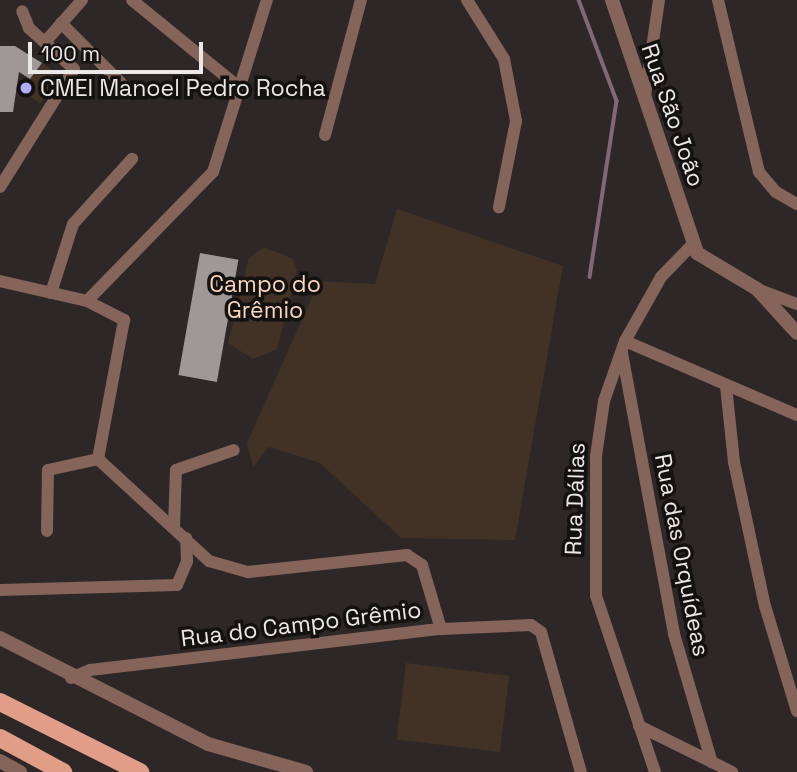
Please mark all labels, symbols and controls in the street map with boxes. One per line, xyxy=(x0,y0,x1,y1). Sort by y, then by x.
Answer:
scale bar xyxy=(32,28,206,72)
text: 100 m xyxy=(41,40,100,67)
street label: Rua São João xyxy=(636,40,710,190)
place label: CMEI Manoel Pedro Rocha xyxy=(40,74,326,102)
marker: CMEI Manoel Pedro Rocha xyxy=(18,80,34,96)
park label: Campo do Grêmio xyxy=(209,270,321,324)
street label: Rua Dálias xyxy=(559,442,591,556)
street label: Rua das Orquídeas xyxy=(649,451,715,659)
street label: Rua do Campo Grêmio xyxy=(179,596,423,652)

